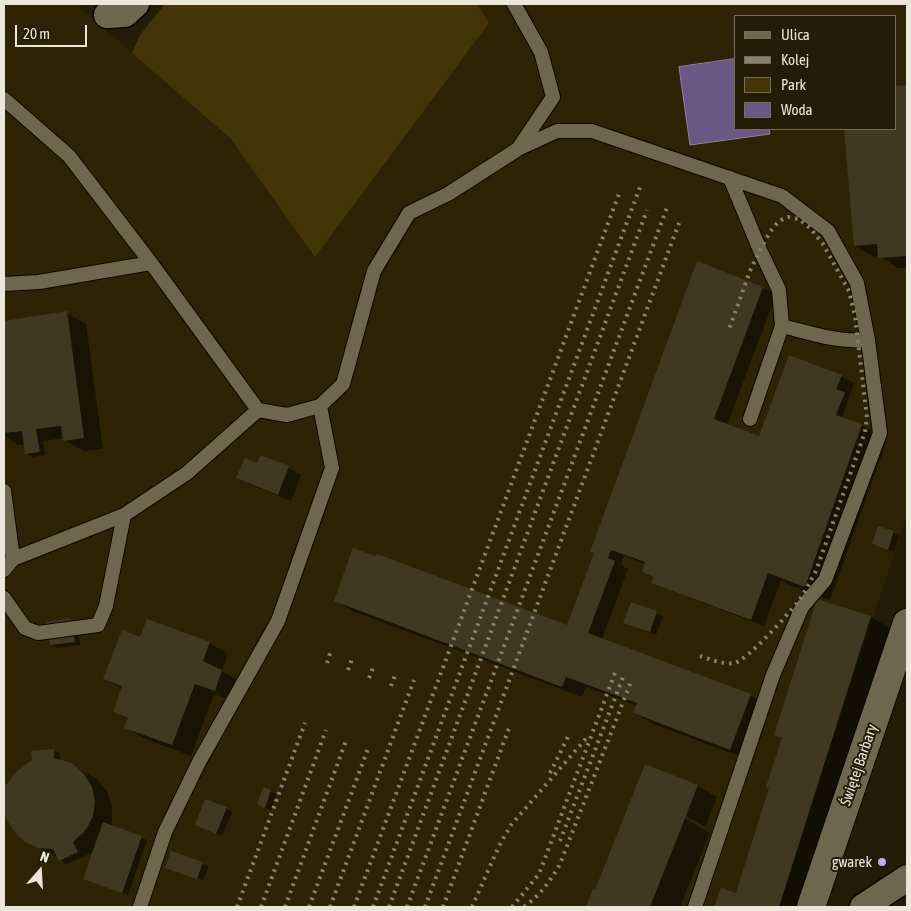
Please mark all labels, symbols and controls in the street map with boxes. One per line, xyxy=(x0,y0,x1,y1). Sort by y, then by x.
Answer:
scale bar xyxy=(18,15,90,47)
legend xyxy=(734,15,896,130)
text: 20 m xyxy=(23,25,50,42)
text: Ulica xyxy=(781,26,810,43)
text: Kolej xyxy=(781,51,809,68)
text: Park xyxy=(781,76,806,93)
text: Woda xyxy=(781,101,813,118)
street label: Świętej Barbary xyxy=(837,722,881,808)
north arrow xyxy=(15,846,65,896)
text: N xyxy=(38,848,51,866)
place label: gwarek xyxy=(832,853,872,871)
marker: gwarek xyxy=(876,856,888,868)

